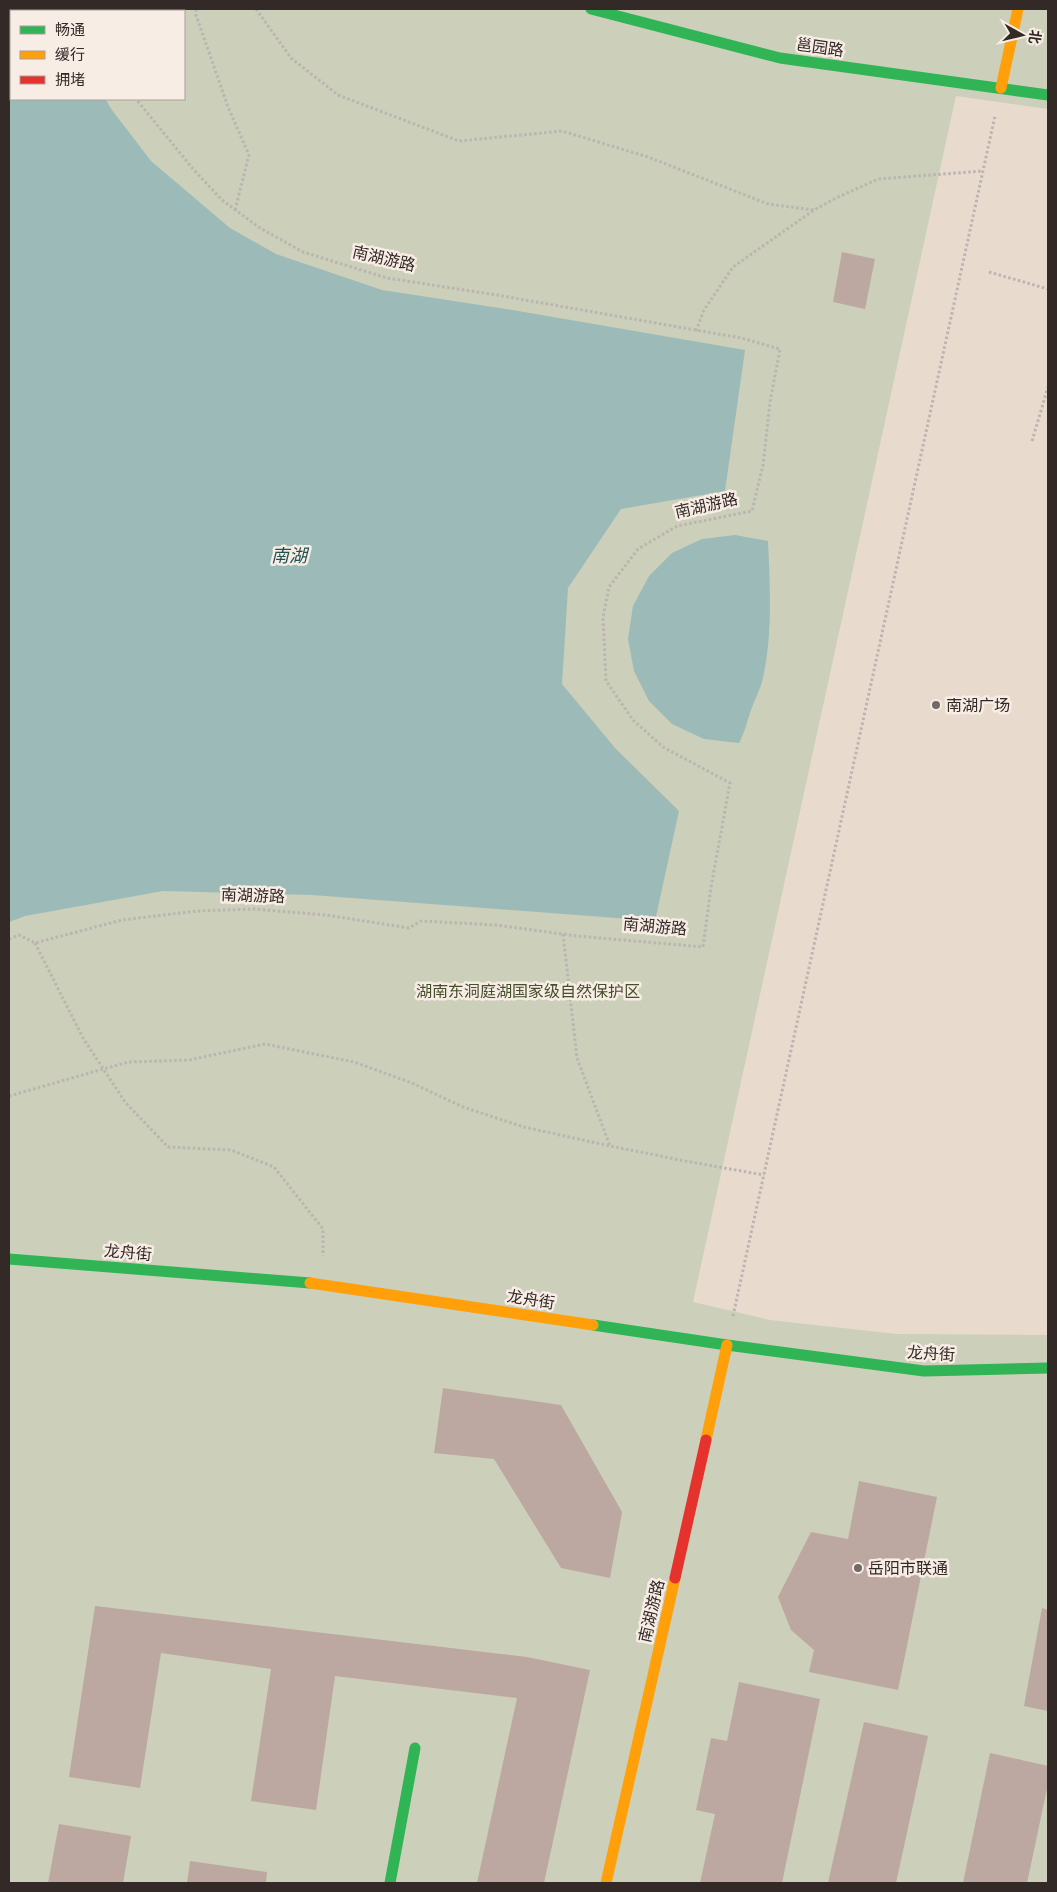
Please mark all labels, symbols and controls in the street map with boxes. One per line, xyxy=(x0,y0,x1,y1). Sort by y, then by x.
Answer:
legend xyxy=(10,10,185,100)
north arrow xyxy=(997,10,1047,60)
text: 畅通 xyxy=(55,20,85,38)
text: 北 xyxy=(1026,29,1045,45)
street label: 邕园路 xyxy=(795,34,845,59)
text: 缓行 xyxy=(55,45,85,63)
text: 拥堵 xyxy=(55,70,85,88)
street label: 南湖游路 xyxy=(351,241,417,274)
street label: 南湖游路 xyxy=(673,488,739,521)
water label: 南湖 xyxy=(271,544,310,566)
place label: 南湖广场 xyxy=(946,695,1010,714)
marker: 南湖广场 xyxy=(930,699,942,711)
street label: 南湖游路 xyxy=(221,884,285,905)
street label: 南湖游路 xyxy=(622,913,688,938)
park label: 湖南东洞庭湖国家级自然保护区 xyxy=(416,981,640,1000)
street label: 龙舟街 xyxy=(103,1240,153,1263)
street label: 龙舟街 xyxy=(506,1285,556,1312)
street label: 龙舟街 xyxy=(907,1342,955,1363)
place label: 岳阳市联通 xyxy=(868,1558,948,1577)
marker: 岳阳市联通 xyxy=(852,1562,864,1574)
street label: 南湖游路 xyxy=(634,1578,667,1644)

